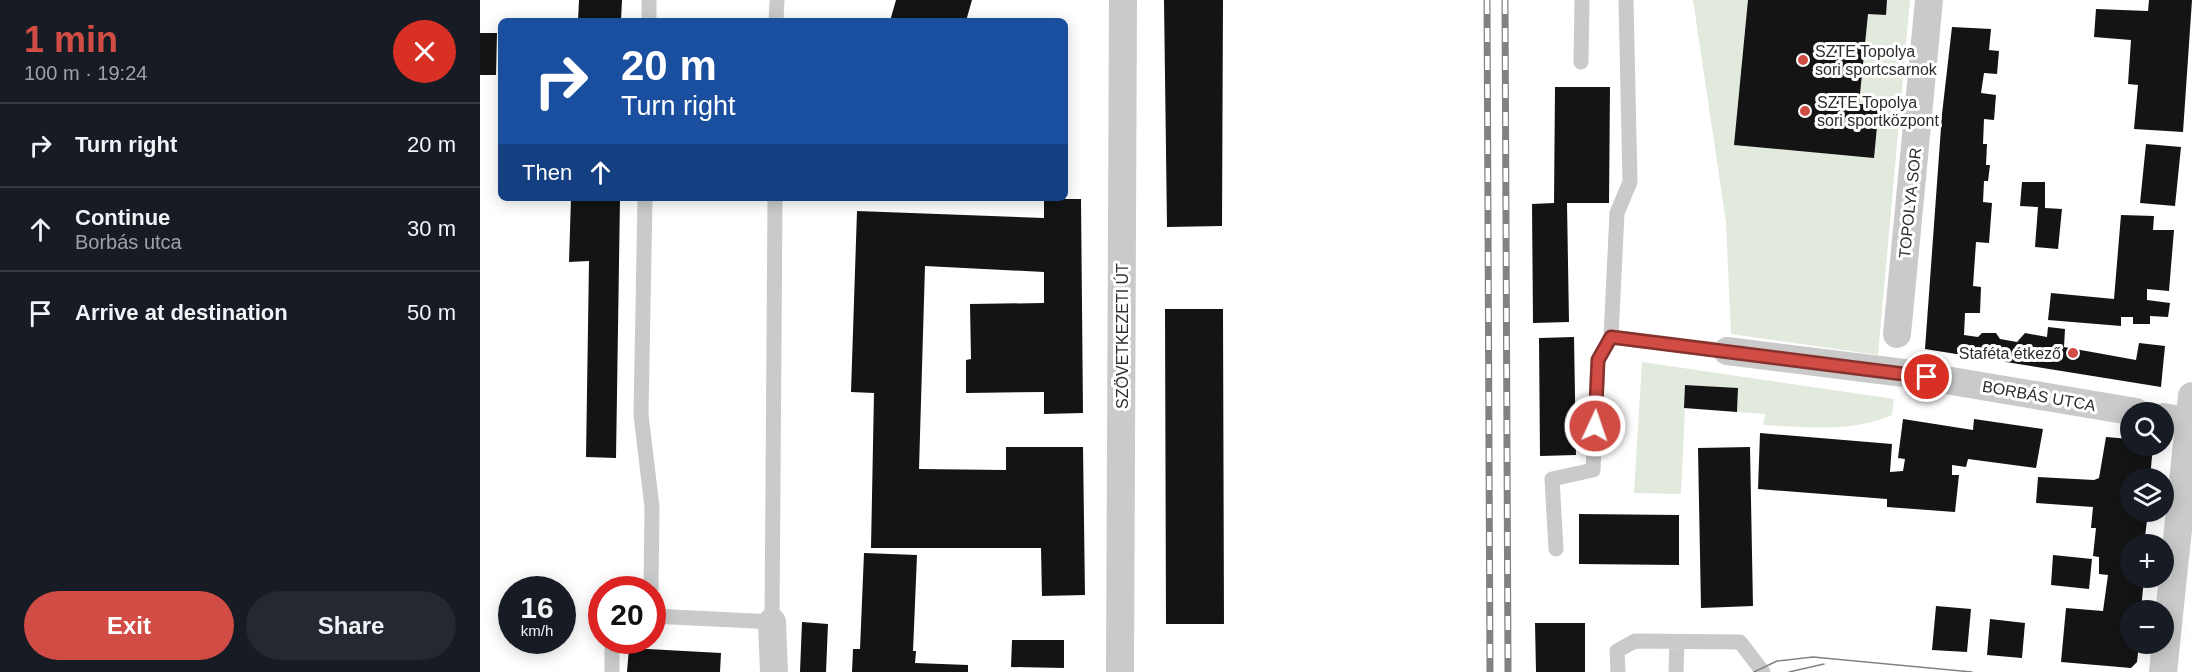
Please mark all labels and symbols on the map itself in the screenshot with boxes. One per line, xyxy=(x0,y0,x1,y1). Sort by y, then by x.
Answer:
place label: SZTE Topolya sori sportcsarnok xyxy=(1815,43,1938,78)
marker: SZTE Topolya sori sportcsarnok xyxy=(1796,53,1810,67)
place label: SZTE Topolya sori sportközpont xyxy=(1817,94,1939,129)
marker: SZTE Topolya sori sportközpont xyxy=(1798,104,1812,118)
street label: TOPOLYA SOR xyxy=(1896,147,1924,259)
street label: SZÖVETKEZETI ÚT xyxy=(1113,263,1131,409)
place label: Staféta étkező xyxy=(1959,345,2061,362)
marker: Staféta étkező xyxy=(2066,346,2080,360)
pin xyxy=(1901,351,1952,402)
street label: BORBÁS UTCA xyxy=(1981,377,2097,414)
position arrow xyxy=(1563,394,1627,458)
speed limit sign: 20 xyxy=(588,576,666,654)

